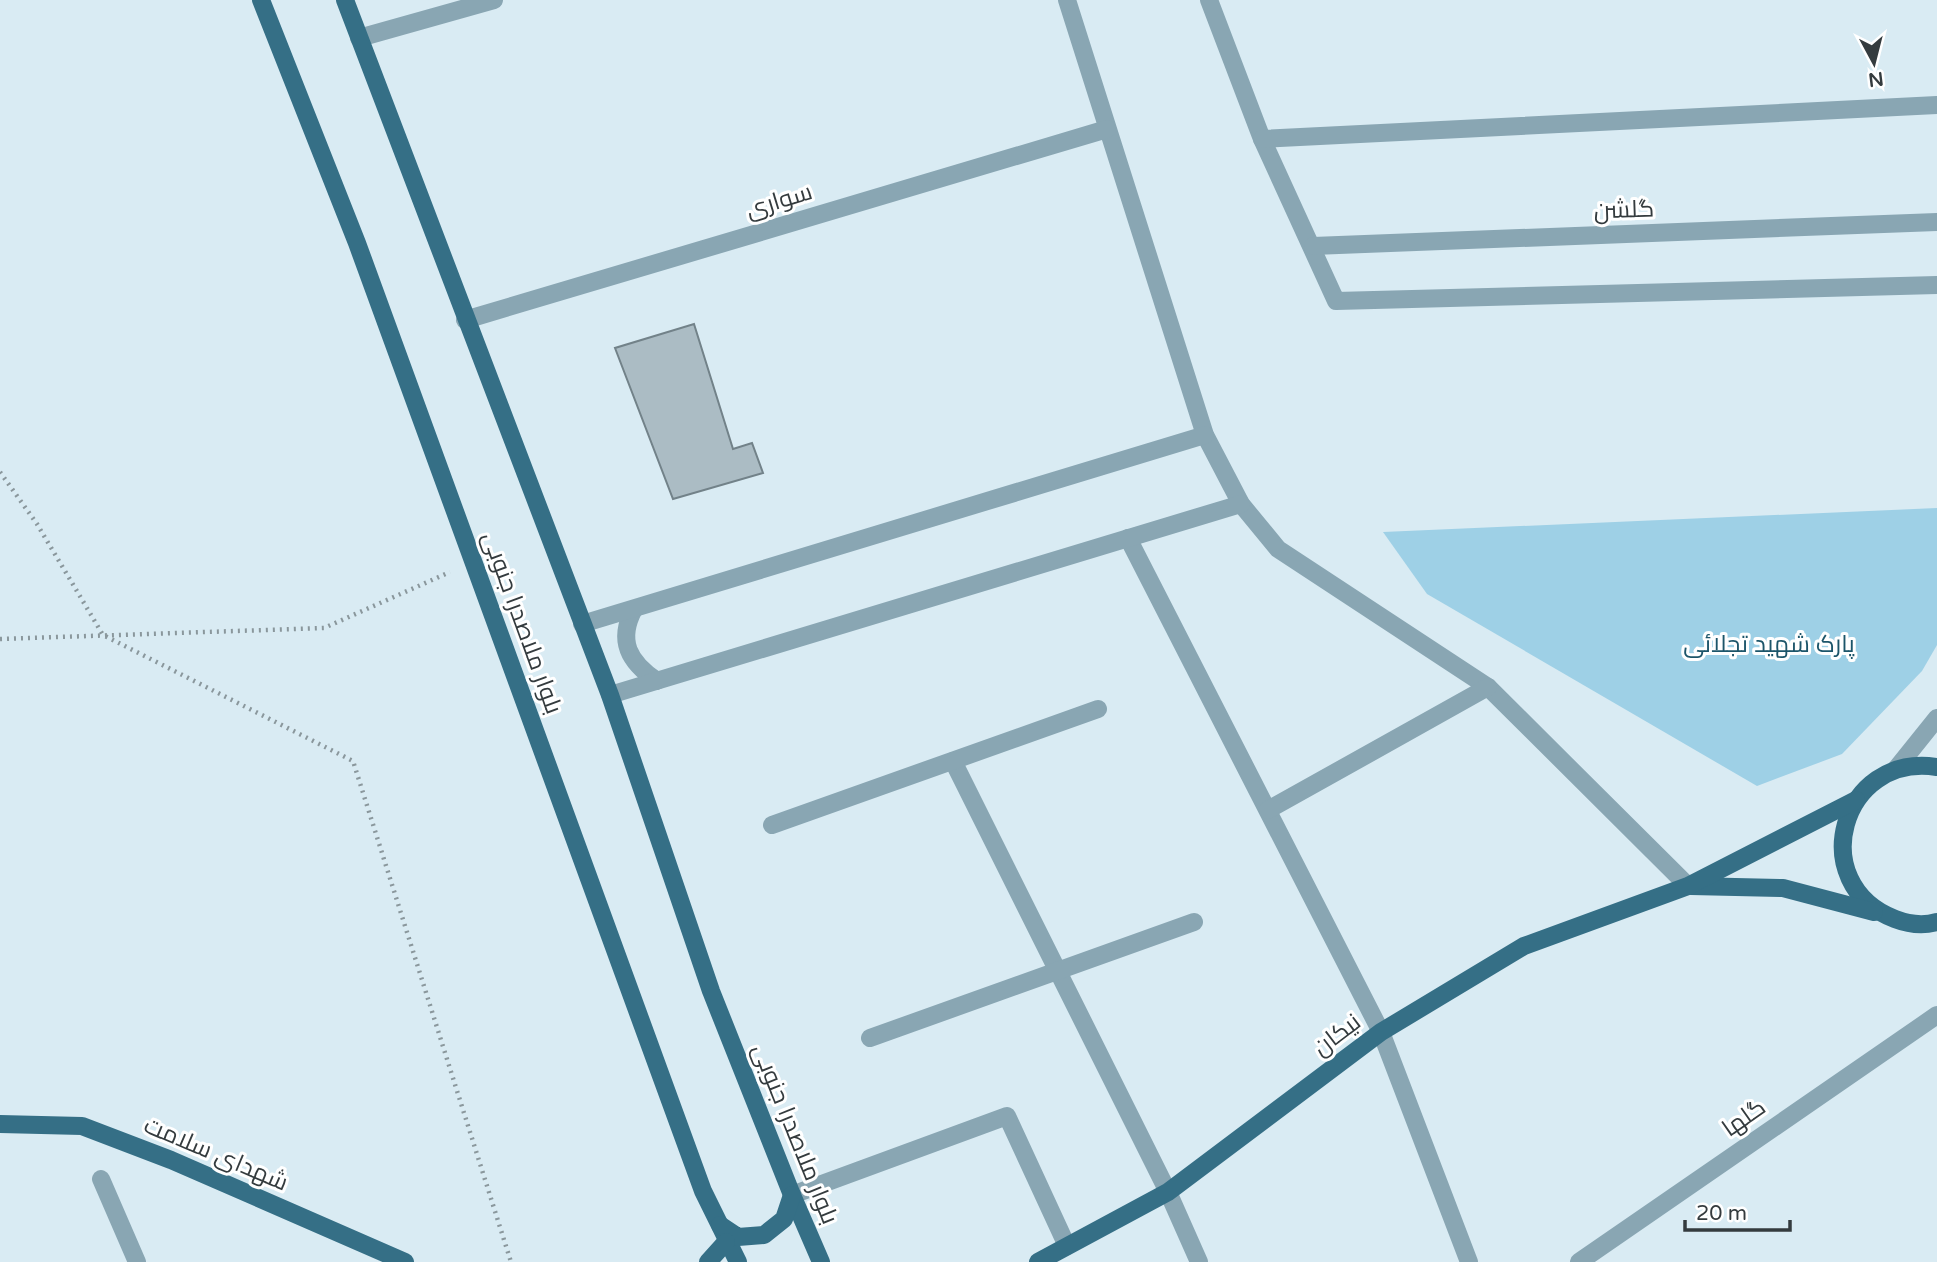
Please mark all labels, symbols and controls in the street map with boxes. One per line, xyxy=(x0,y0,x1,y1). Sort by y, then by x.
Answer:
north arrow xyxy=(1839,28,1909,98)
text: N xyxy=(1867,67,1885,91)
street label: سواری xyxy=(742,177,816,225)
street label: گلشن xyxy=(1593,194,1655,226)
street label: بلوار ملاصدرا جنوبی xyxy=(476,528,568,718)
park label: پارک شهید تجلائی xyxy=(1683,630,1855,660)
street label: نیکان xyxy=(1307,1008,1367,1062)
street label: بلوار ملاصدرا جنوبی xyxy=(746,1040,844,1228)
street label: گلها xyxy=(1717,1093,1771,1143)
street label: شهدای سلامت xyxy=(140,1111,292,1197)
scale bar xyxy=(1685,1188,1790,1232)
text: 20 m xyxy=(1696,1201,1747,1226)

